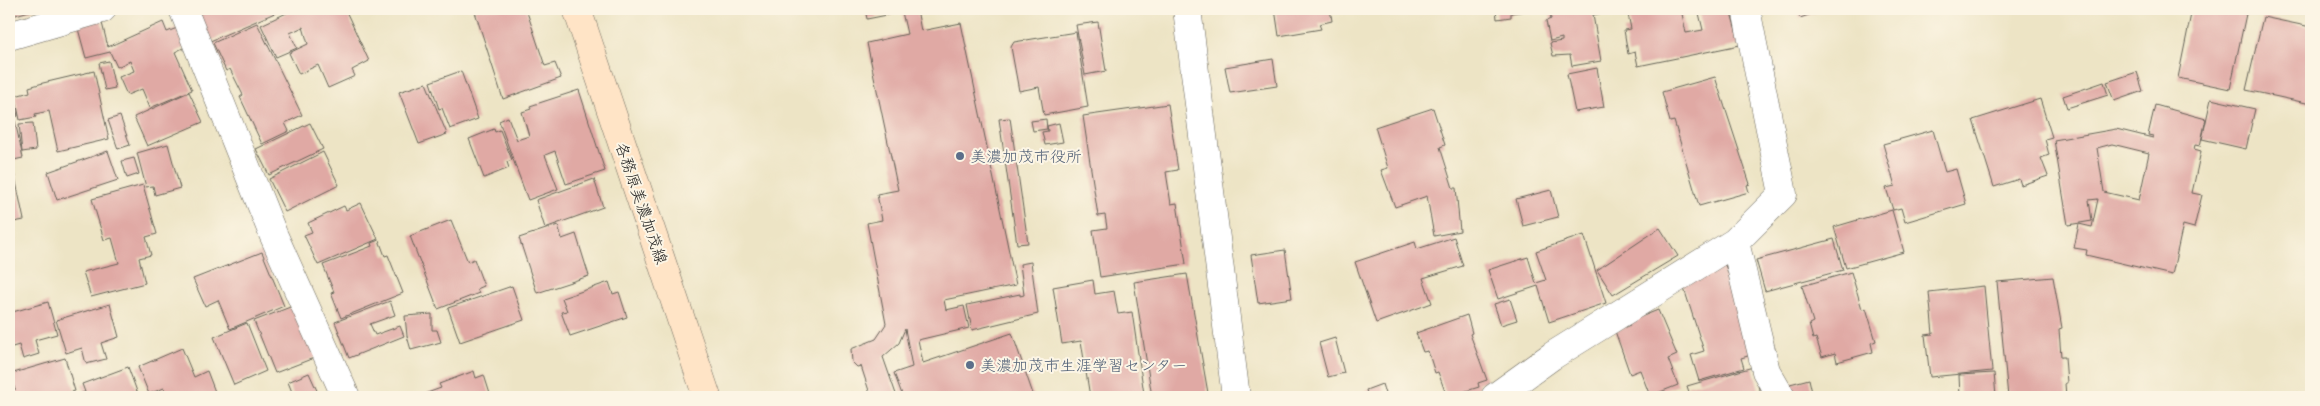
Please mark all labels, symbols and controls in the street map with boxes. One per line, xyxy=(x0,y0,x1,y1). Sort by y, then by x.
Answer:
street label: 各務原美濃加茂線 xyxy=(607,138,676,268)
place label: 美濃加茂市役所 xyxy=(970,142,1082,171)
marker: 美濃加茂市役所 xyxy=(954,150,966,162)
place label: 美濃加茂市生涯学習センター xyxy=(980,351,1187,380)
marker: 美濃加茂市生涯学習センター xyxy=(964,359,976,371)

